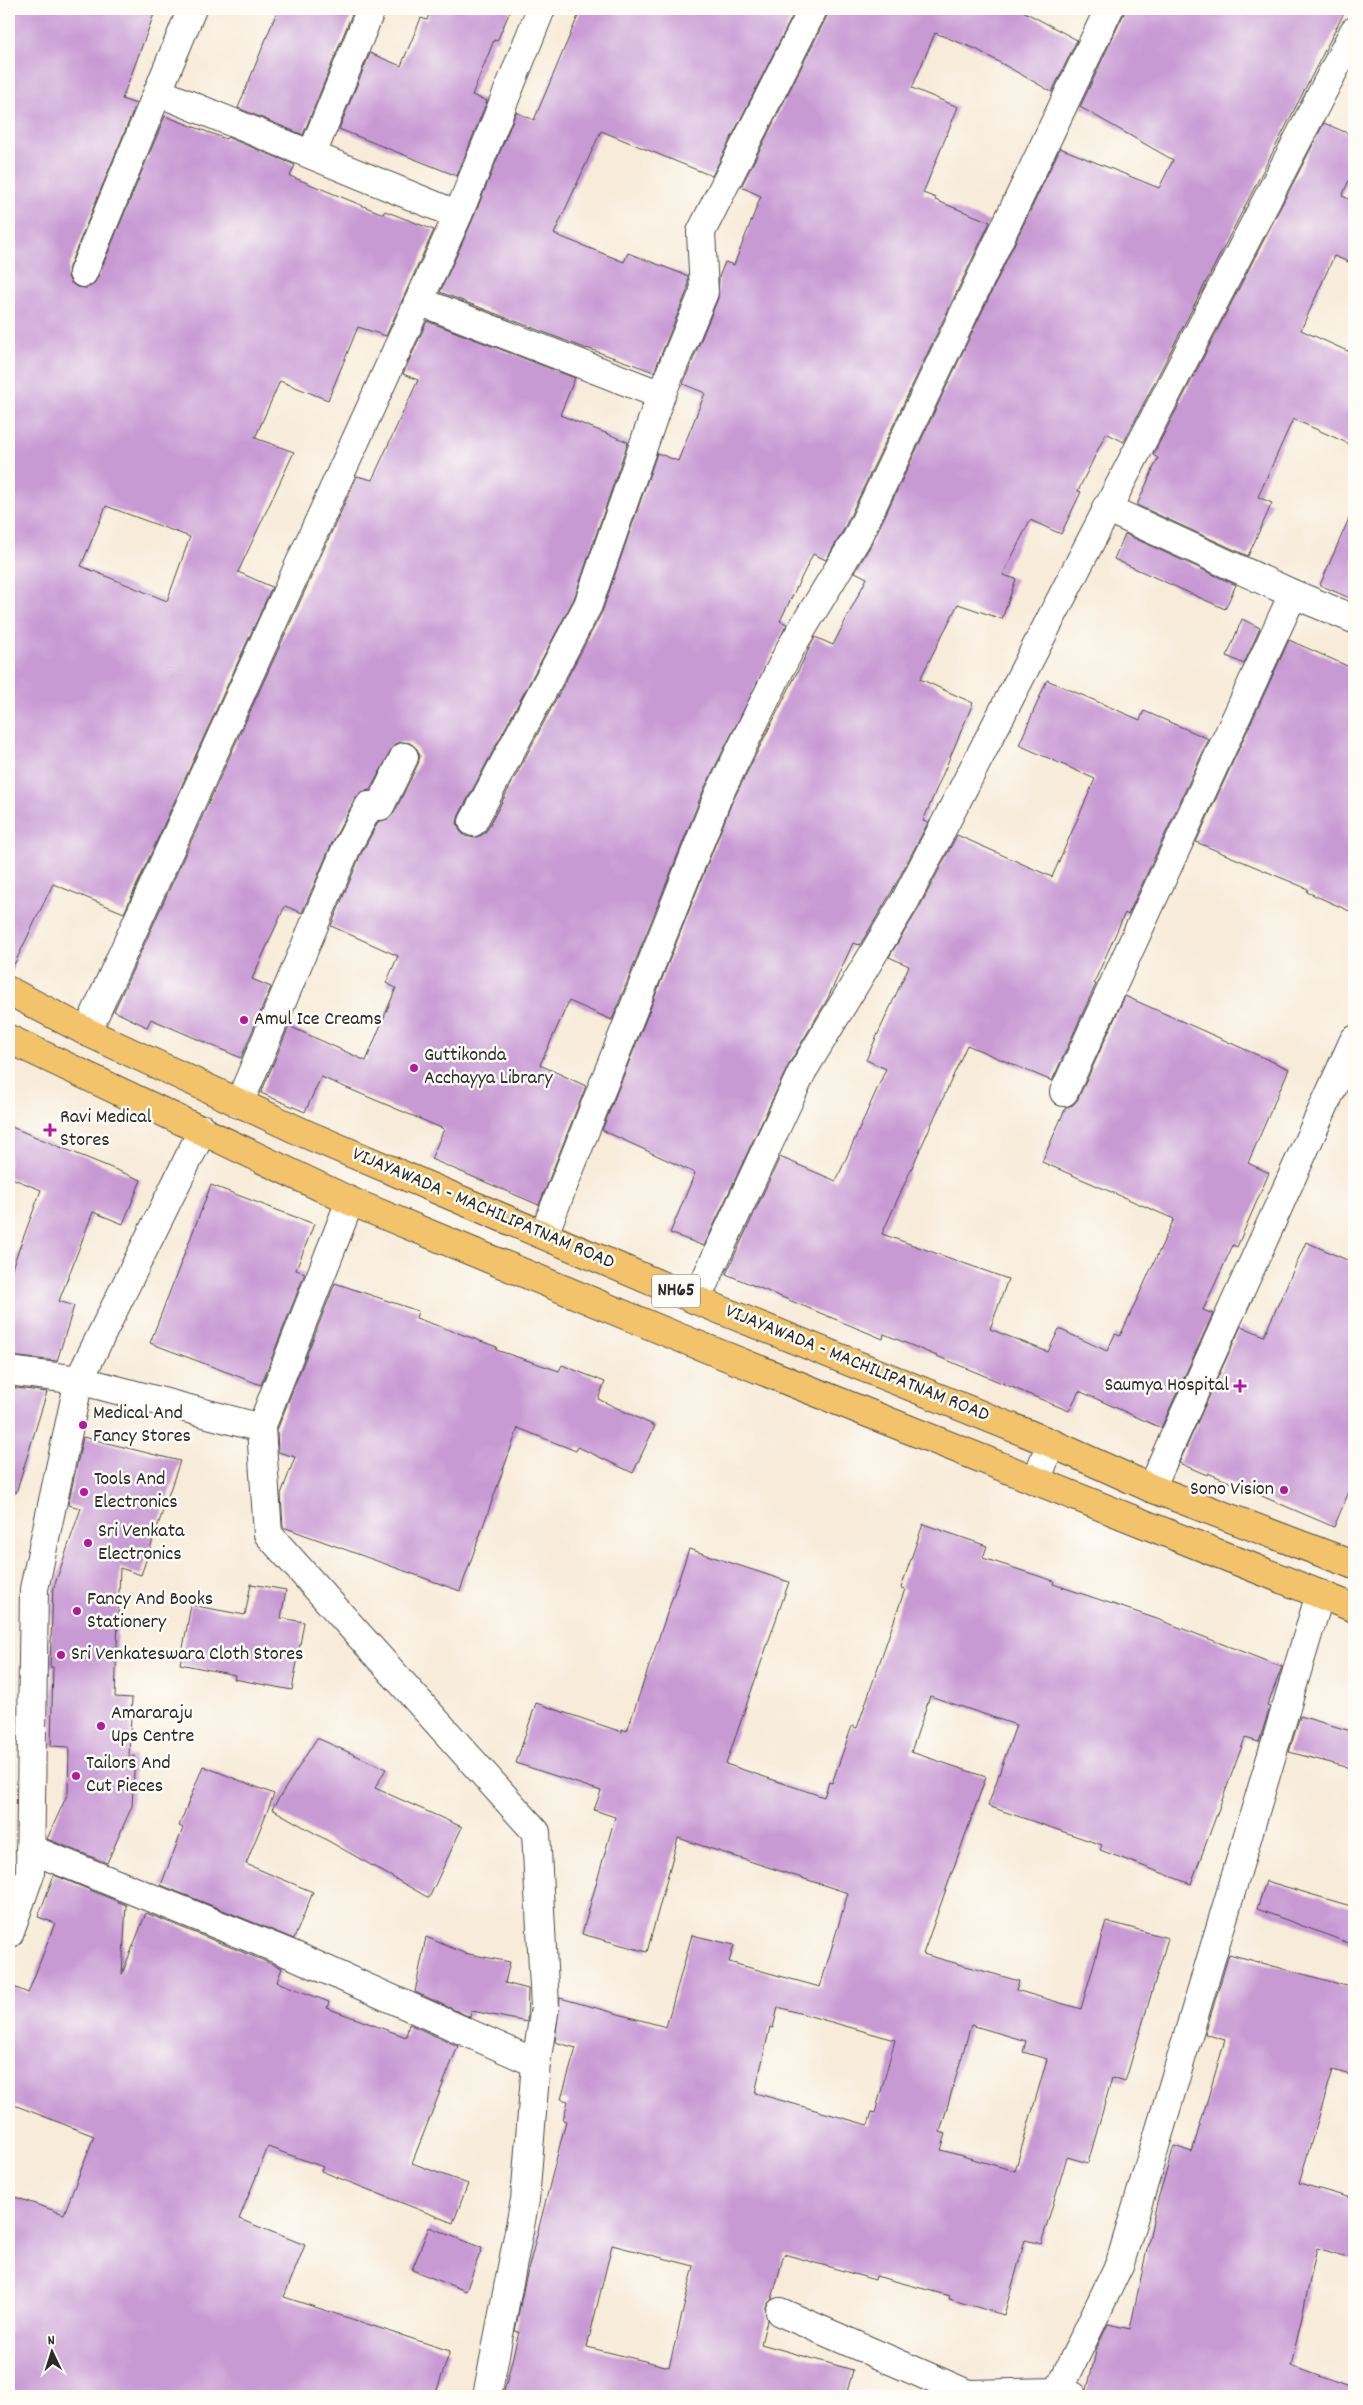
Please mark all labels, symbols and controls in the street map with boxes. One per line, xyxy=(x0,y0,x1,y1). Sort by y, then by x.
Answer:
place label: Amul Ice Creams xyxy=(254,1006,382,1034)
marker: Amul Ice Creams xyxy=(238,1014,250,1026)
place label: Guttikonda Acchayya Library xyxy=(424,1042,553,1093)
marker: Guttikonda Acchayya Library xyxy=(408,1062,420,1074)
place label: Ravi Medical Stores xyxy=(60,1104,152,1155)
marker: Ravi Medical Stores xyxy=(44,1124,56,1136)
street label: VIJAYAWADA - MACHILIPATNAM ROAD xyxy=(347,1141,619,1277)
road number: NH65 xyxy=(652,1274,700,1308)
street label: VIJAYAWADA - MACHILIPATNAM ROAD xyxy=(721,1298,993,1430)
place label: Saumya Hospital xyxy=(1104,1372,1229,1400)
marker: Saumya Hospital xyxy=(1233,1379,1247,1393)
place label: Medical And Fancy Stores xyxy=(93,1400,191,1451)
marker: Medical And Fancy Stores xyxy=(77,1419,89,1431)
place label: Tools And Electronics xyxy=(94,1466,178,1517)
place label: Sono Vision xyxy=(1190,1476,1274,1504)
marker: Sono Vision xyxy=(1278,1484,1290,1496)
marker: Tools And Electronics xyxy=(78,1486,90,1498)
place label: Sri Venkata Electronics xyxy=(98,1518,185,1569)
marker: Sri Venkata Electronics xyxy=(82,1537,94,1549)
place label: Fancy And Books Stationery xyxy=(87,1586,213,1637)
marker: Fancy And Books Stationery xyxy=(71,1605,83,1617)
place label: Sri Venkateswara Cloth Stores xyxy=(71,1641,303,1669)
marker: Sri Venkateswara Cloth Stores xyxy=(55,1649,67,1661)
place label: Amararaju Ups Centre xyxy=(111,1700,195,1751)
marker: Amararaju Ups Centre xyxy=(95,1720,107,1732)
place label: Tailors And Cut Pieces xyxy=(86,1750,171,1801)
marker: Tailors And Cut Pieces xyxy=(70,1770,82,1782)
north arrow xyxy=(28,2328,78,2378)
text: N xyxy=(47,2331,55,2351)

